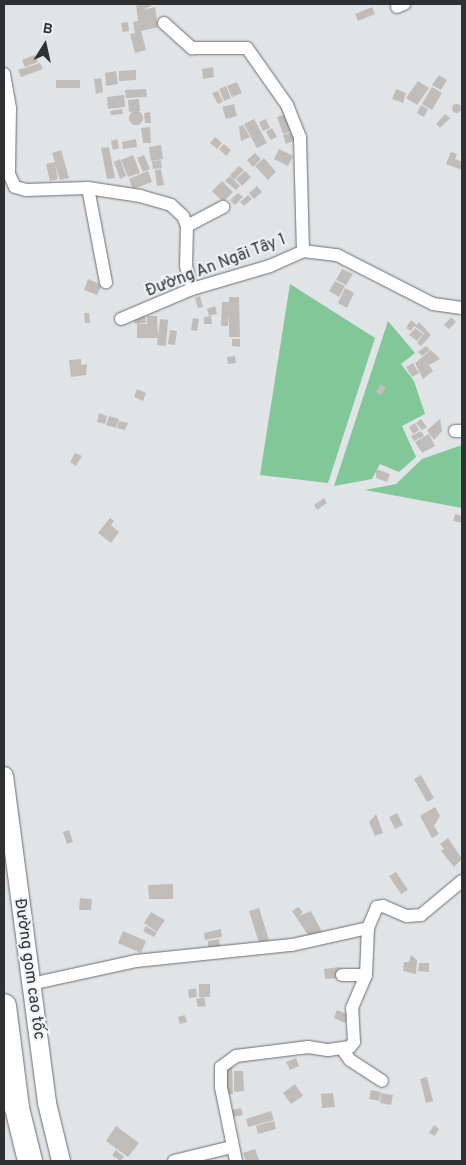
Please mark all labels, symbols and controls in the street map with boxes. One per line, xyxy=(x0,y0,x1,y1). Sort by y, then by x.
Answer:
north arrow xyxy=(20,20,70,70)
text: B xyxy=(41,21,54,39)
street label: Đường An Ngãi Tây 1 xyxy=(143,230,289,302)
street label: Đường gom cao tốc xyxy=(10,897,48,1041)

